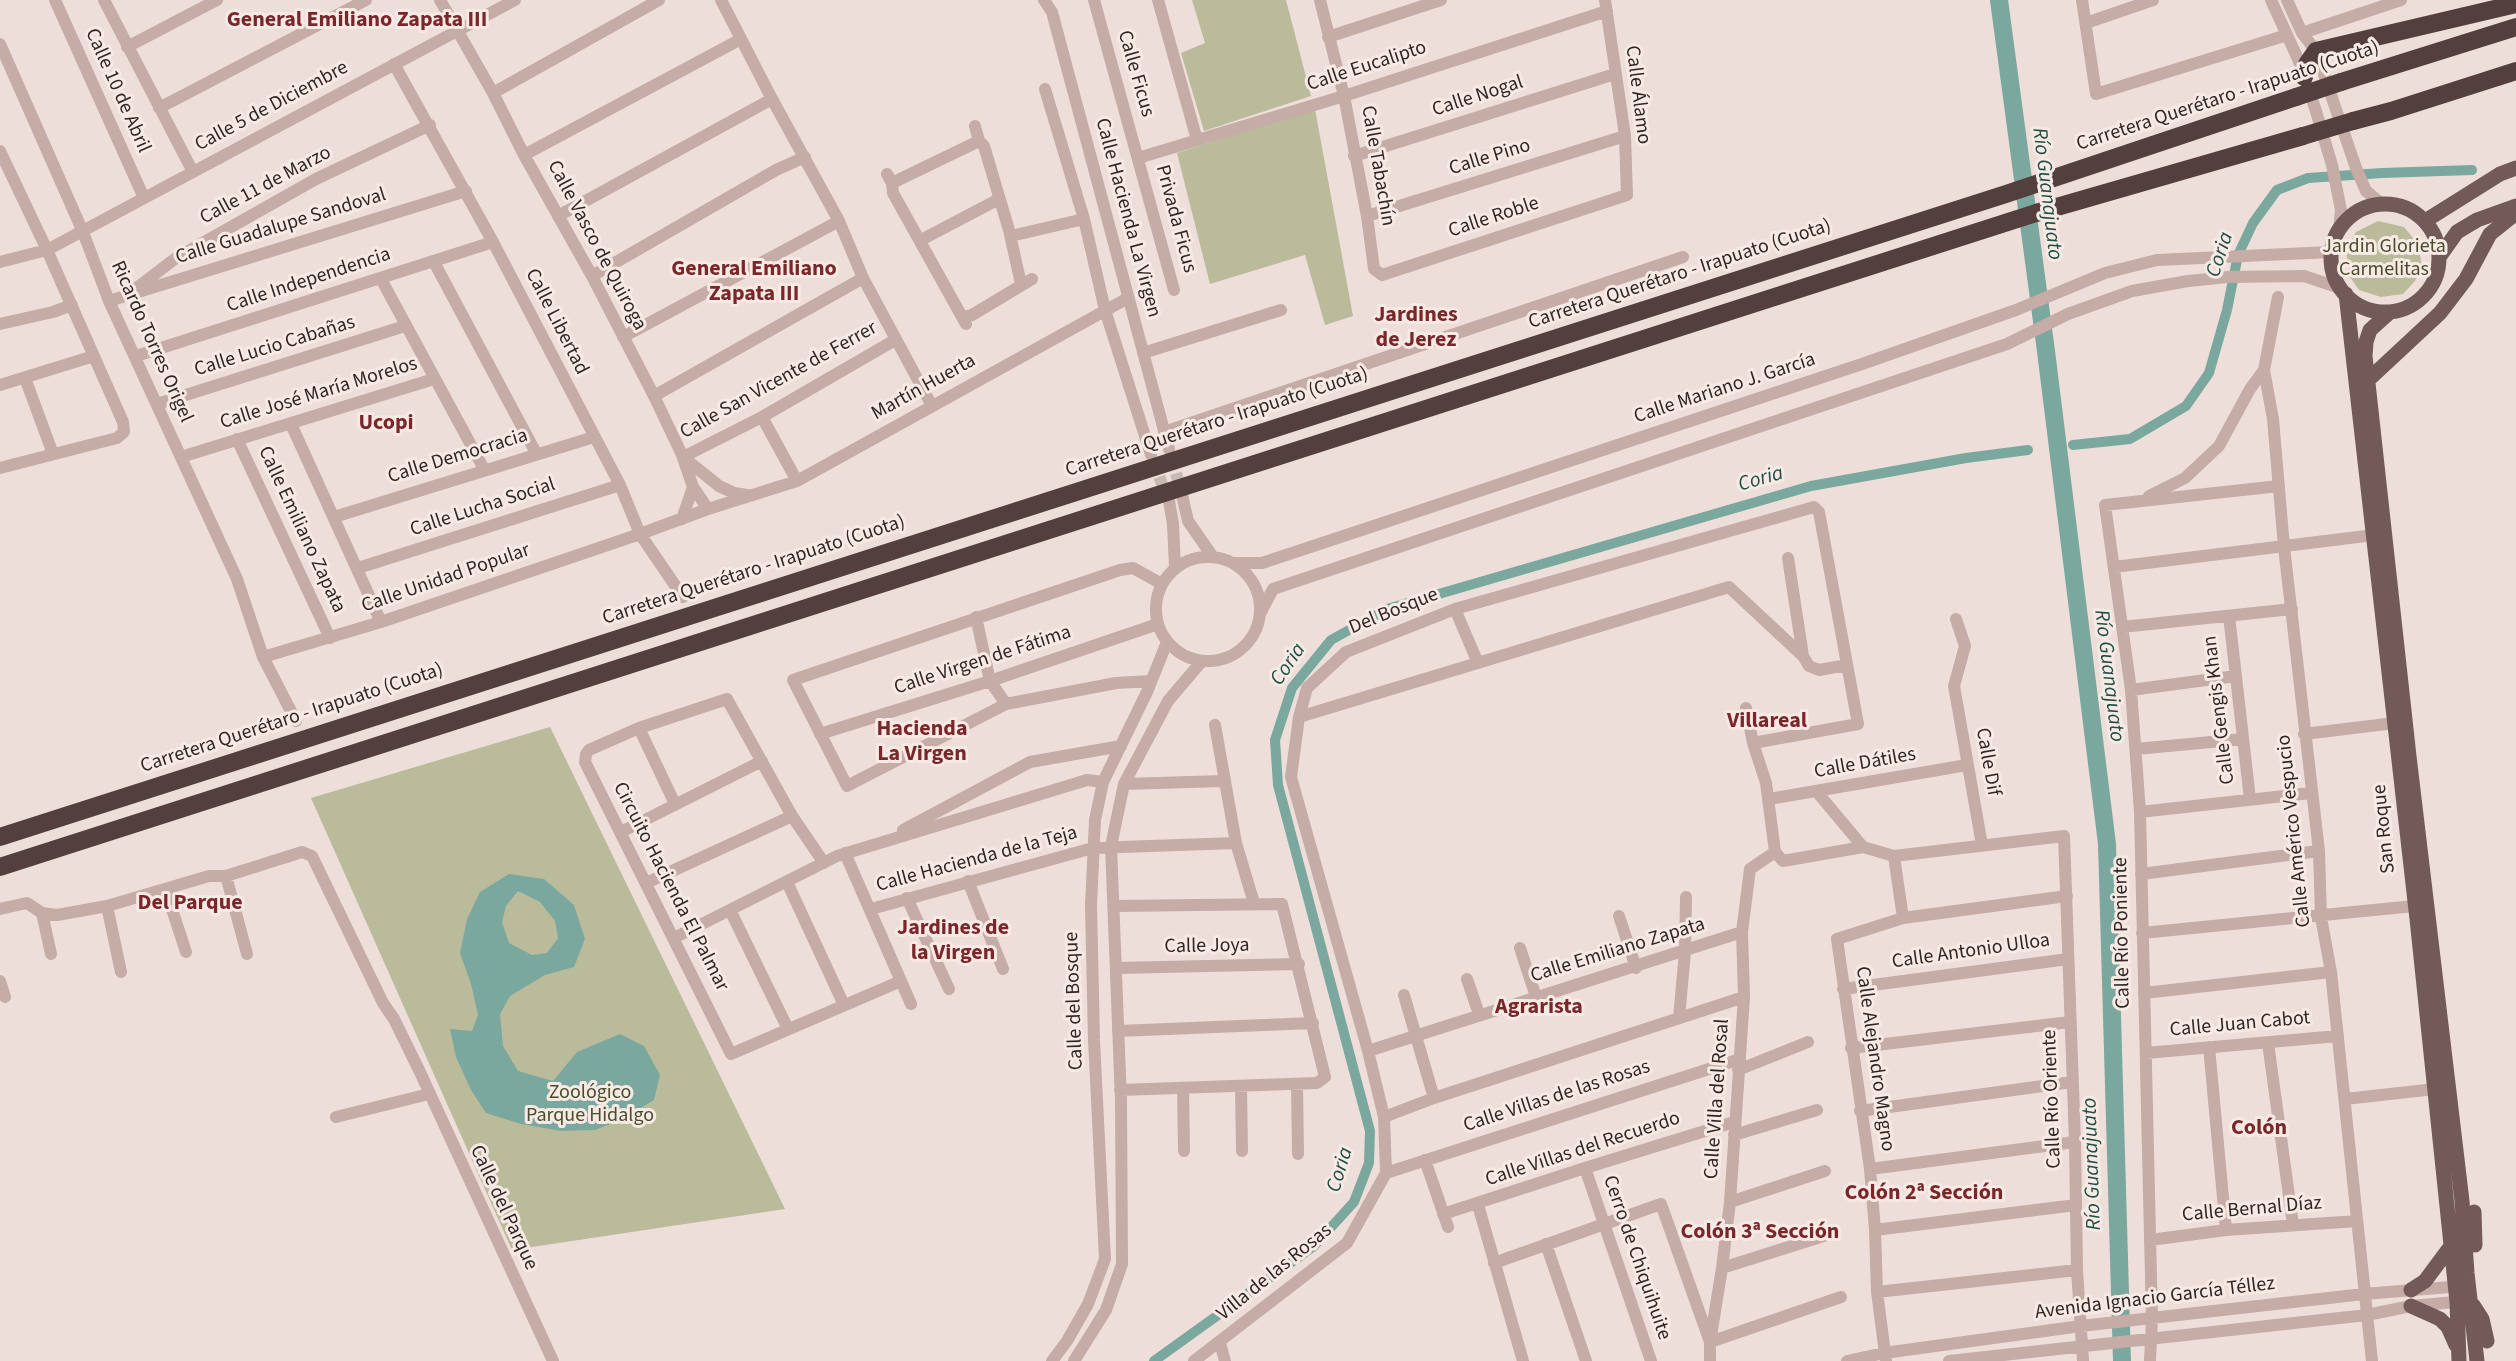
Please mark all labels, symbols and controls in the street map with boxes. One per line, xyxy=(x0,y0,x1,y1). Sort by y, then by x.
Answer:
district label: General Emiliano Zapata III xyxy=(227,8,487,34)
street label: Calle 10 de Abril xyxy=(79,25,155,157)
street label: Calle Ficus xyxy=(1111,28,1159,120)
street label: Calle Eucalipto xyxy=(1304,36,1430,98)
street label: Carretera Querétaro - Irapuato (Cuota) xyxy=(2074,37,2382,157)
street label: Calle Álamo xyxy=(1619,44,1655,146)
street label: Calle 5 de Diciembre xyxy=(191,56,353,158)
street label: Calle Nogal xyxy=(1429,71,1527,123)
street label: Calle Tabachín xyxy=(1355,104,1399,228)
street label: Calle Hacienda La Virgen xyxy=(1089,116,1165,320)
water label: Río Guanajuato xyxy=(2025,126,2067,262)
street label: Calle Pino xyxy=(1446,134,1534,182)
street label: Calle 11 de Marzo xyxy=(196,141,336,231)
street label: Calle Vasco de Quiroga xyxy=(541,157,651,335)
street label: Privada Ficus xyxy=(1149,162,1201,276)
street label: Calle Guadalupe Sandoval xyxy=(173,184,389,270)
street label: Calle Roble xyxy=(1446,192,1542,244)
street label: Carretera Querétaro - Irapuato (Cuota) xyxy=(1526,215,1834,335)
water label: Coria xyxy=(2202,229,2240,281)
park label: Jardin Glorieta Carmelitas xyxy=(2322,236,2446,283)
street label: Calle Independencia xyxy=(224,243,394,319)
district label: General Emiliano Zapata III xyxy=(671,257,837,308)
street label: Ricardo Torres Origel xyxy=(105,258,197,426)
street label: Calle Libertad xyxy=(519,265,593,379)
district label: Jardines de Jerez xyxy=(1374,303,1458,354)
street label: Calle Lucio Cabañas xyxy=(192,311,358,383)
street label: Calle San Vicente de Ferrer xyxy=(676,317,882,445)
street label: Calle Mariano J. García xyxy=(1631,348,1819,430)
street label: Martín Huerta xyxy=(868,350,980,426)
street label: Calle José María Morelos xyxy=(217,353,421,435)
street label: Carretera Querétaro - Irapuato (Cuota) xyxy=(1063,363,1371,483)
district label: Ucopi xyxy=(358,411,414,437)
street label: Calle Democracia xyxy=(385,424,531,490)
street label: Calle Emiliano Zapata xyxy=(252,443,350,617)
water label: Coria xyxy=(1736,462,1786,498)
street label: Calle Lucha Social xyxy=(408,473,558,543)
street label: Carretera Querétaro - Irapuato (Cuota) xyxy=(600,511,908,631)
street label: Calle Unidad Popular xyxy=(359,539,533,619)
street label: Del Bosque xyxy=(1346,583,1442,641)
water label: Río Guanajuato xyxy=(2087,608,2129,744)
street label: Calle Virgen de Fátima xyxy=(892,621,1074,701)
street label: Calle Gengis Khan xyxy=(2199,634,2241,786)
water label: Coria xyxy=(1266,639,1312,691)
street label: Carretera Querétaro - Irapuato (Cuota) xyxy=(138,659,446,779)
district label: Villareal xyxy=(1727,709,1807,735)
district label: Hacienda La Virgen xyxy=(877,717,967,768)
street label: Calle Dif xyxy=(1969,726,2005,798)
street label: Calle Américo Vespucio xyxy=(2273,734,2317,928)
street label: Calle Dátiles xyxy=(1812,743,1918,785)
street label: Circuito Hacienda El Palmar xyxy=(607,778,733,996)
street label: San Roque xyxy=(2368,783,2402,875)
street label: Calle Hacienda de la Teja xyxy=(874,822,1080,898)
street label: Calle Río Poniente xyxy=(2110,857,2136,1009)
district label: Del Parque xyxy=(137,891,243,917)
street label: Calle Emiliano Zapata xyxy=(1528,913,1708,989)
district label: Jardines de la Virgen xyxy=(897,916,1009,968)
street label: Calle Antonio Ulloa xyxy=(1891,929,2051,975)
street label: Calle del Bosque xyxy=(1061,931,1089,1071)
street label: Calle Joya xyxy=(1164,934,1250,960)
street label: Calle Alejandro Magno xyxy=(1849,965,1899,1153)
district label: Agrarista xyxy=(1495,995,1583,1021)
street label: Calle Juan Cabot xyxy=(2169,1007,2311,1043)
street label: Calle Villa del Rosal xyxy=(1700,1018,1736,1180)
street label: Calle Río Oriente xyxy=(2039,1029,2067,1169)
street label: Calle Villas de las Rosas xyxy=(1461,1055,1653,1139)
park label: Zoológico Parque Hidalgo xyxy=(526,1082,654,1129)
water label: Río Guanajuato xyxy=(2078,1097,2108,1231)
street label: Calle Villas del Recuerdo xyxy=(1483,1107,1683,1193)
district label: Colón xyxy=(2231,1116,2287,1142)
street label: Calle del Parque xyxy=(464,1142,542,1274)
water label: Coria xyxy=(1322,1144,1360,1196)
street label: Cerro de Chiquihuite xyxy=(1597,1173,1675,1343)
district label: Colón 2ª Sección xyxy=(1845,1181,2003,1207)
street label: Calle Bernal Díaz xyxy=(2181,1192,2323,1228)
street label: Villa de las Rosas xyxy=(1213,1219,1337,1327)
district label: Colón 3ª Sección xyxy=(1681,1220,1839,1246)
street label: Avenida Ignacio García Téllez xyxy=(2034,1272,2276,1326)

